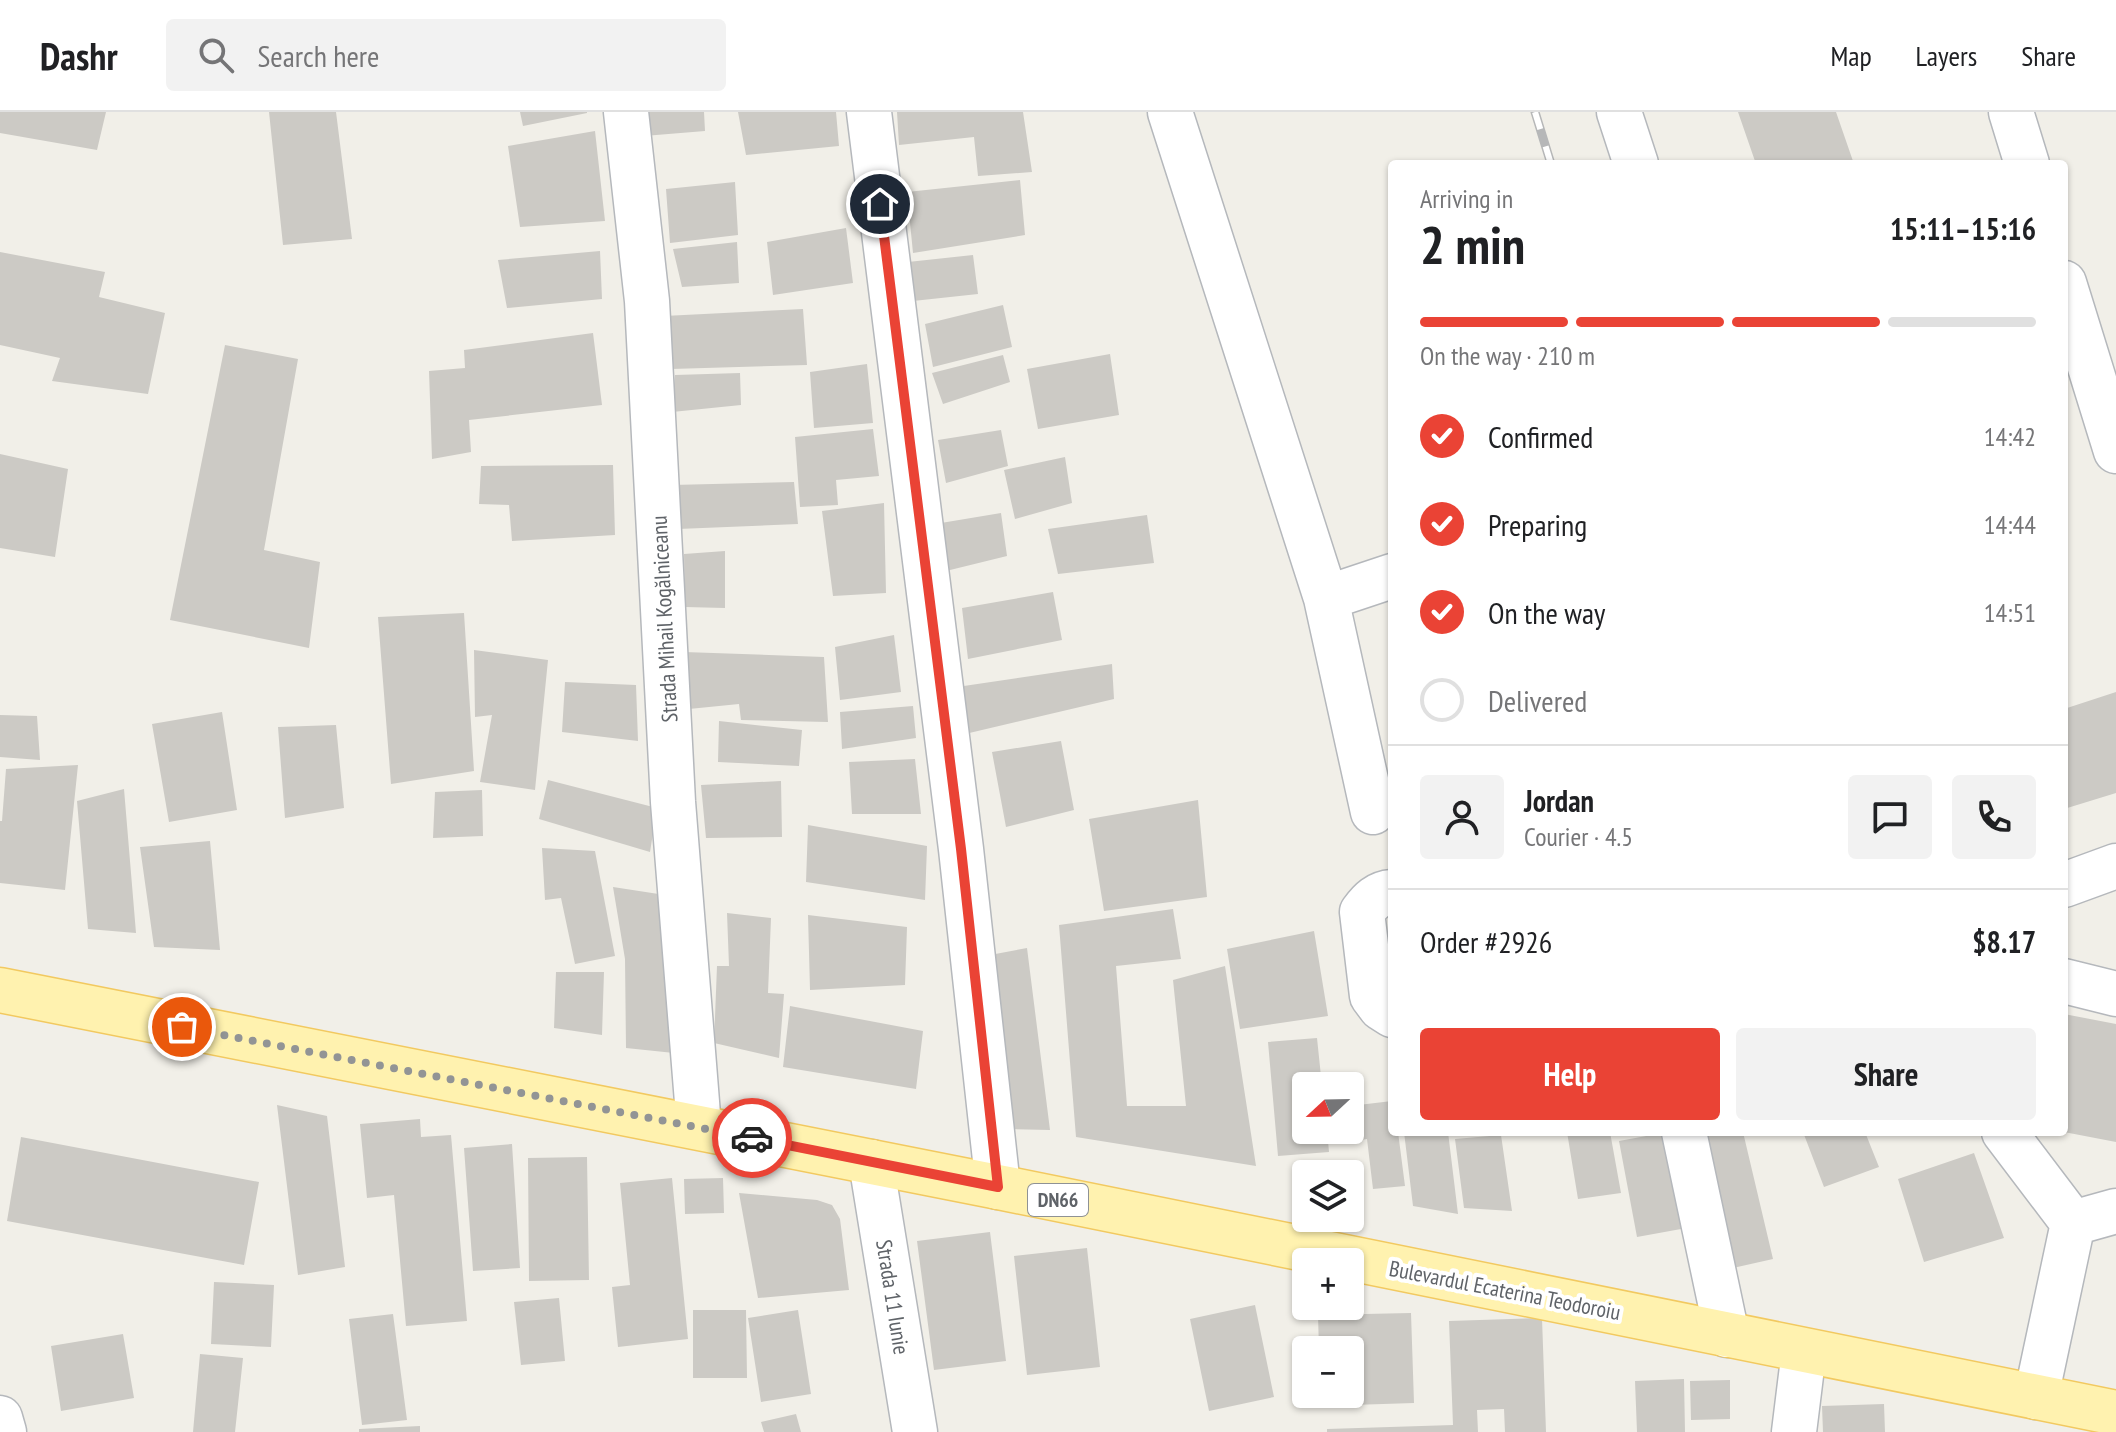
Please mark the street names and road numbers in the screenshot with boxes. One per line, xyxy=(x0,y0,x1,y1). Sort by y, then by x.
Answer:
street label: Strada Mihail Kogălniceanu xyxy=(645,515,683,723)
road number: DN66 xyxy=(1028,1184,1088,1216)
street label: Strada 11 Iunie xyxy=(870,1238,916,1356)
street label: Bulevardul Ecaterina Teodoroiu xyxy=(1387,1254,1623,1326)

